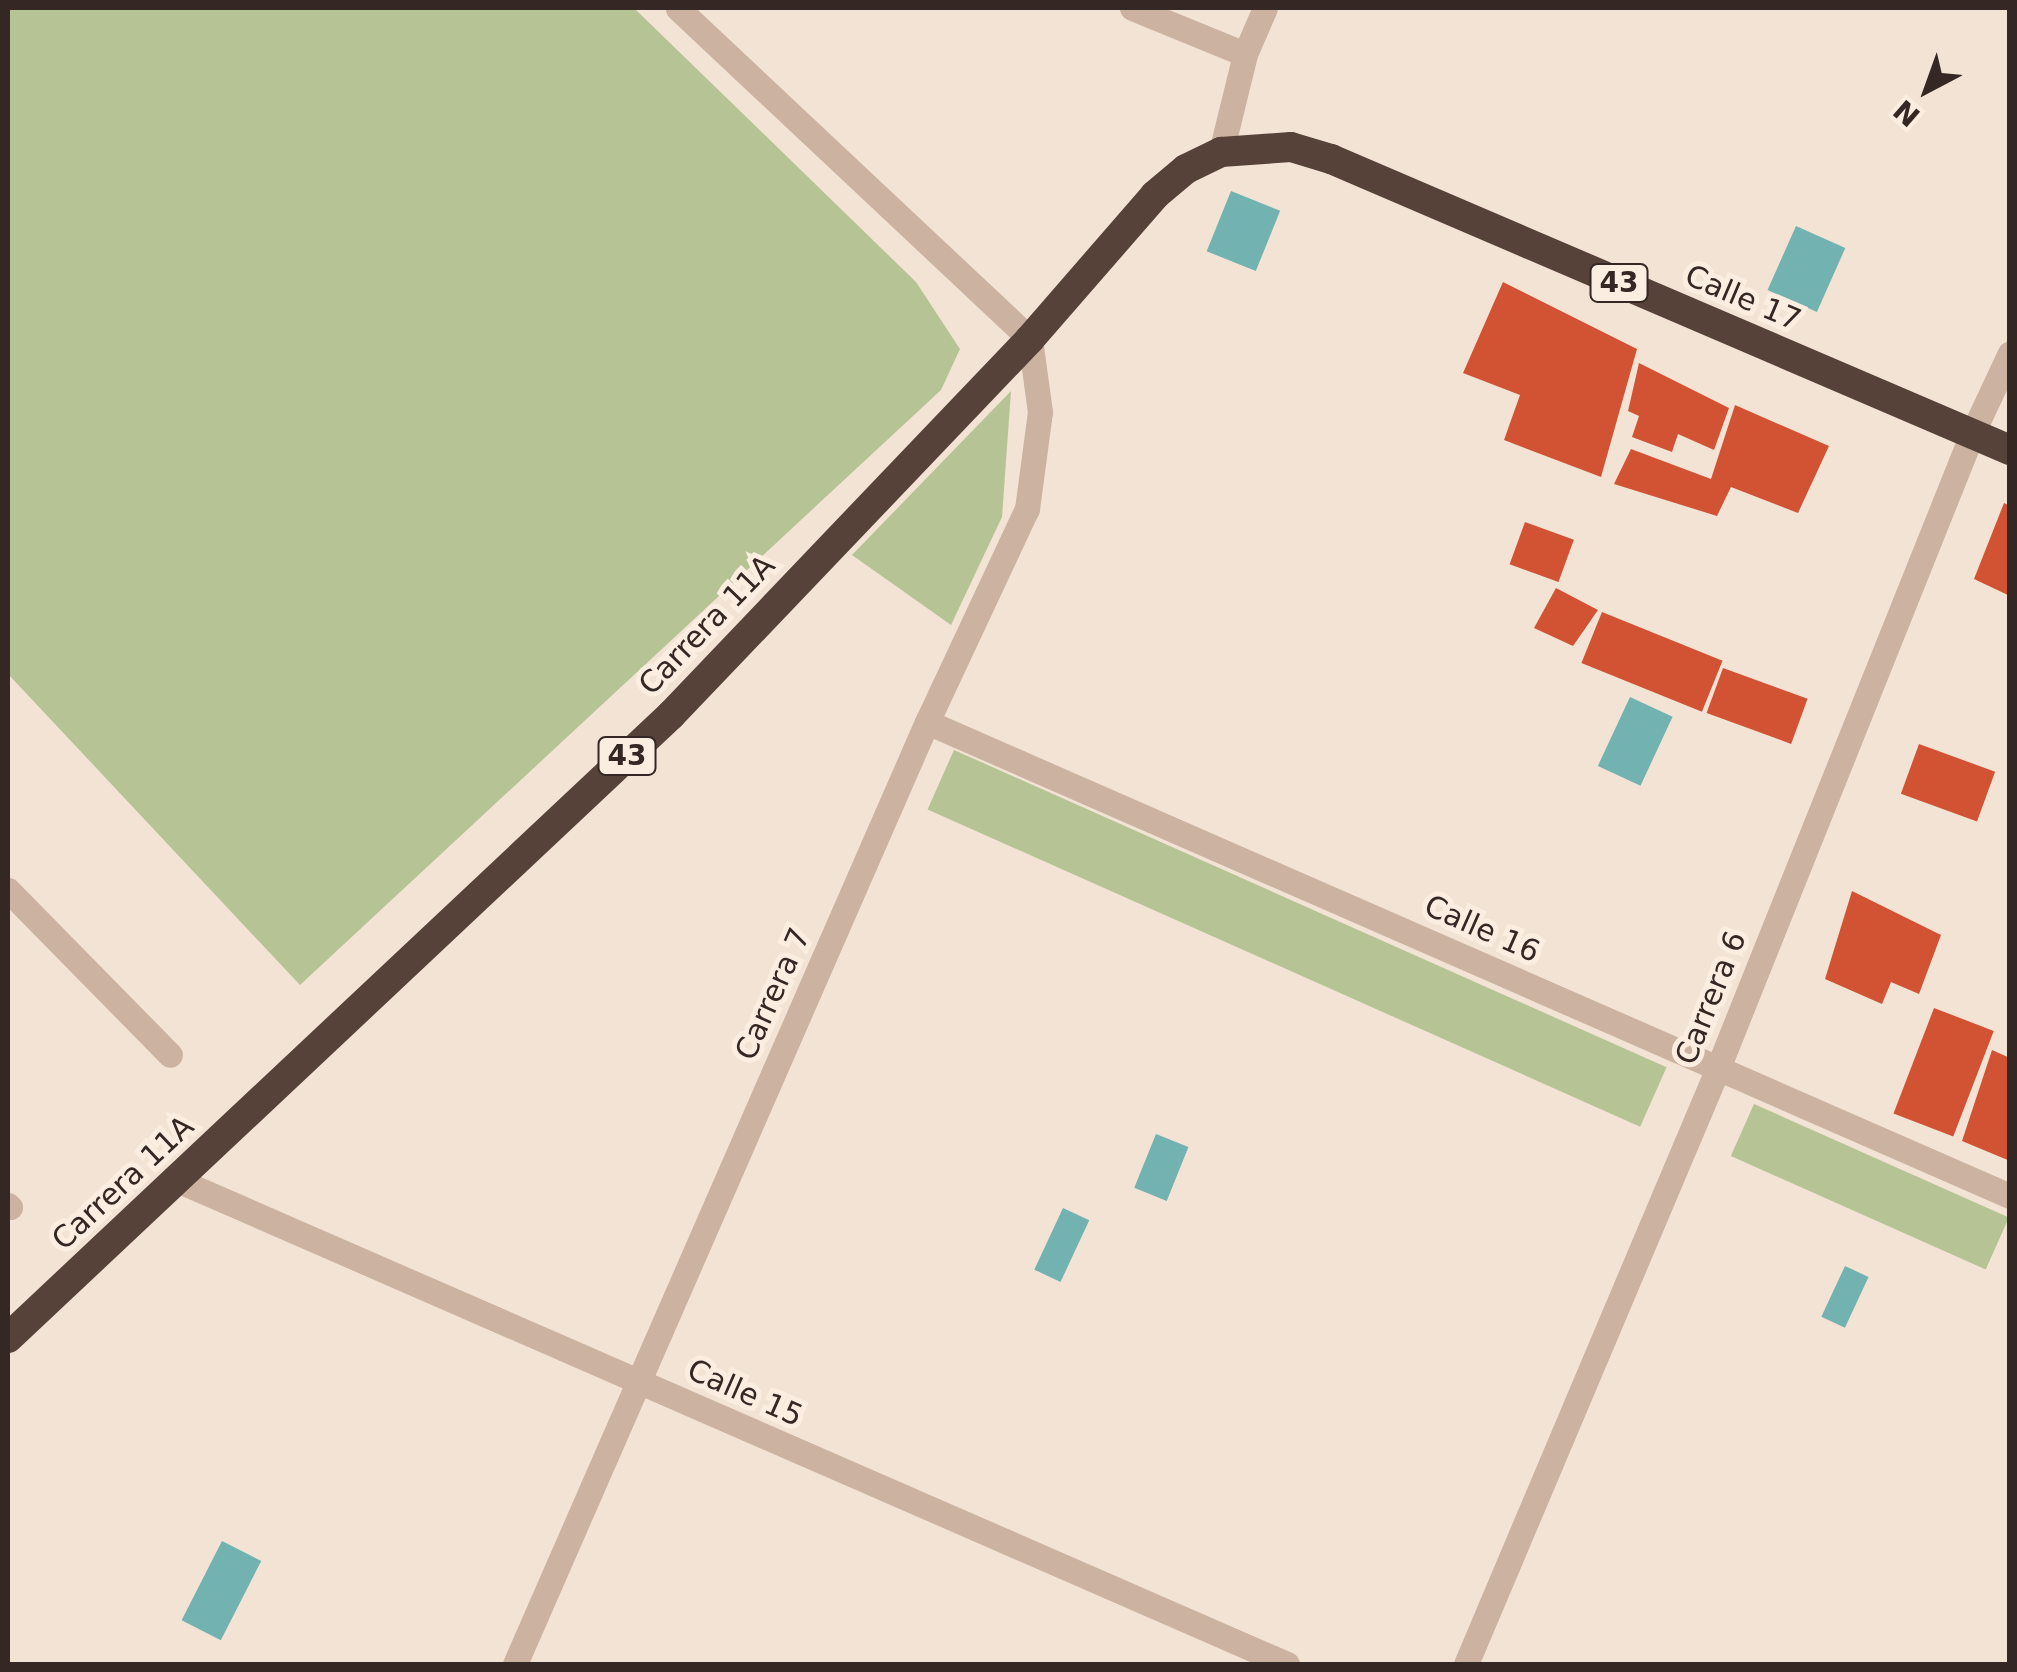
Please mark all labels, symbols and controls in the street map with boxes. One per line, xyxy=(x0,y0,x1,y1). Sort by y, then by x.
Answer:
north arrow xyxy=(1877,40,1977,140)
text: N xyxy=(1887,93,1927,133)
street label: Calle 17 xyxy=(1680,258,1806,338)
road number: 43 xyxy=(1589,260,1649,306)
street label: Carrera 11A xyxy=(631,548,783,702)
road number: 43 xyxy=(597,733,657,779)
street label: Calle 16 xyxy=(1419,888,1545,970)
street label: Carrera 7 xyxy=(728,922,818,1066)
street label: Carrera 6 xyxy=(1668,926,1754,1070)
street label: Carrera 11A xyxy=(45,1108,201,1258)
street label: Calle 15 xyxy=(682,1352,808,1434)

